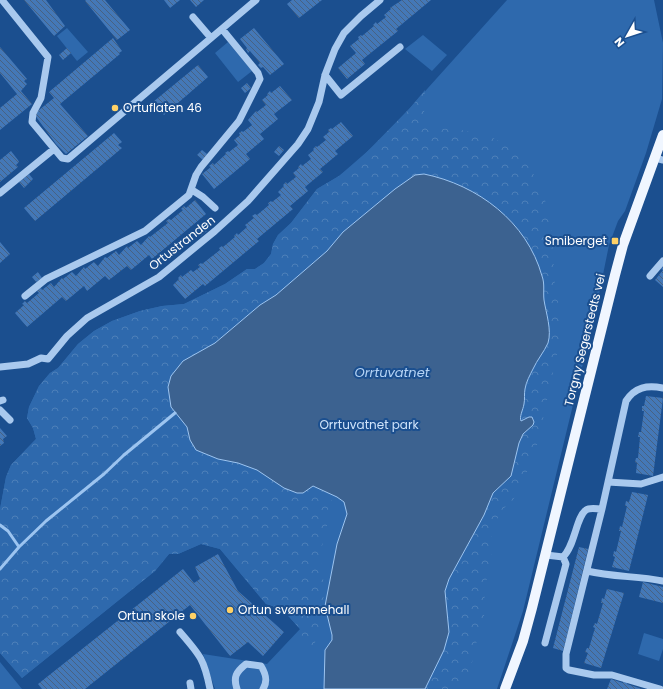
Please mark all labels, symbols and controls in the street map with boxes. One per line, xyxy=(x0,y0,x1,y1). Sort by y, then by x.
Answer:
north arrow xyxy=(607,16,647,56)
text: N xyxy=(610,34,628,51)
place label: Ortuflaten 46 xyxy=(123,99,202,116)
marker: Ortuflaten 46 xyxy=(110,103,120,113)
street label: Ortustranden xyxy=(145,211,218,274)
place label: Smiberget xyxy=(545,232,607,249)
marker: Smiberget xyxy=(610,236,620,246)
street label: Torgny Segerstedts vei xyxy=(560,272,609,408)
water label: Orrtuvatnet xyxy=(355,363,430,382)
park label: Orrtuvatnet park xyxy=(319,416,419,433)
place label: Ortun svømmehall xyxy=(238,601,349,618)
marker: Ortun svømmehall xyxy=(225,605,235,615)
place label: Ortun skole xyxy=(118,607,185,624)
marker: Ortun skole xyxy=(188,611,198,621)

